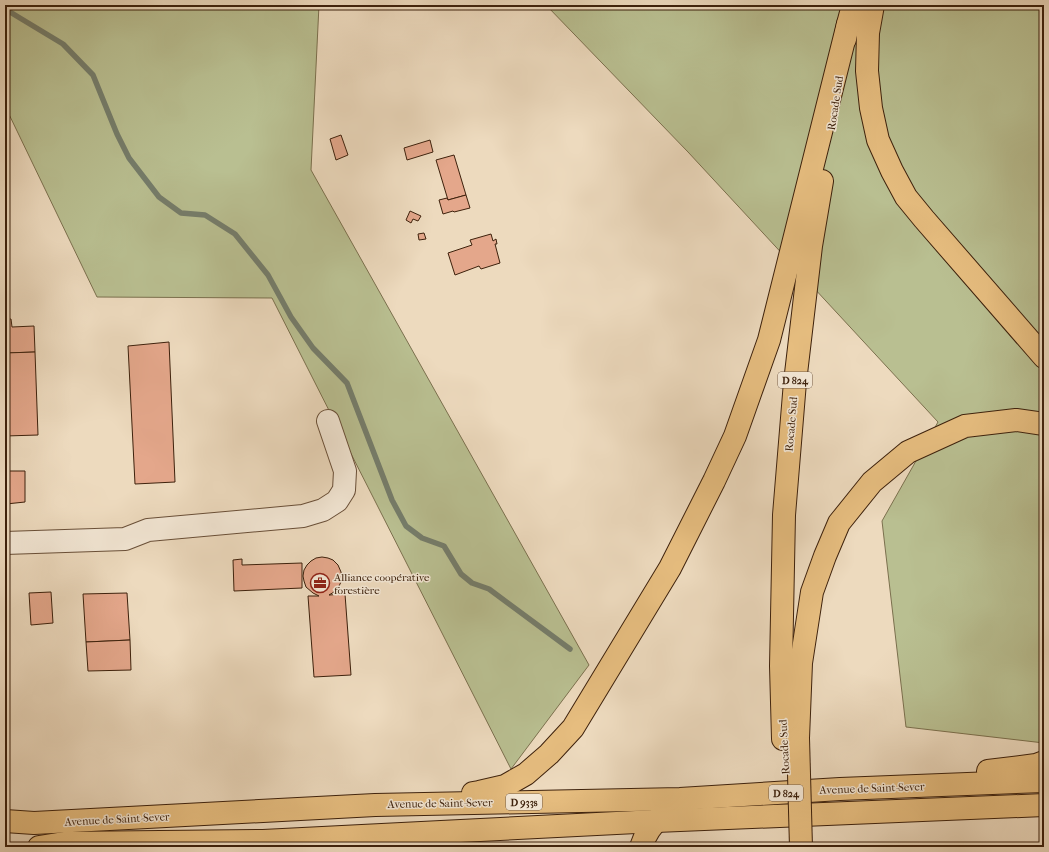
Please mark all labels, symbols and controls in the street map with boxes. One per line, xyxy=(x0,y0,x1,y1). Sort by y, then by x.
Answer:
street label: Rocade Sud xyxy=(825,74,846,131)
road number: D 824 xyxy=(778,372,812,388)
street label: Rocade Sud xyxy=(783,395,800,452)
place label: Alliance coopérative forestière xyxy=(333,571,430,597)
office icon: Alliance coopérative forestière xyxy=(309,572,331,594)
street label: Rocade Sud xyxy=(777,718,792,775)
street label: Avenue de Saint-Sever xyxy=(818,780,925,797)
road number: D 824 xyxy=(769,785,803,801)
road number: D 933s xyxy=(506,794,542,810)
street label: Avenue de Saint-Sever xyxy=(386,796,493,811)
street label: Avenue de Saint-Sever xyxy=(63,810,170,829)

